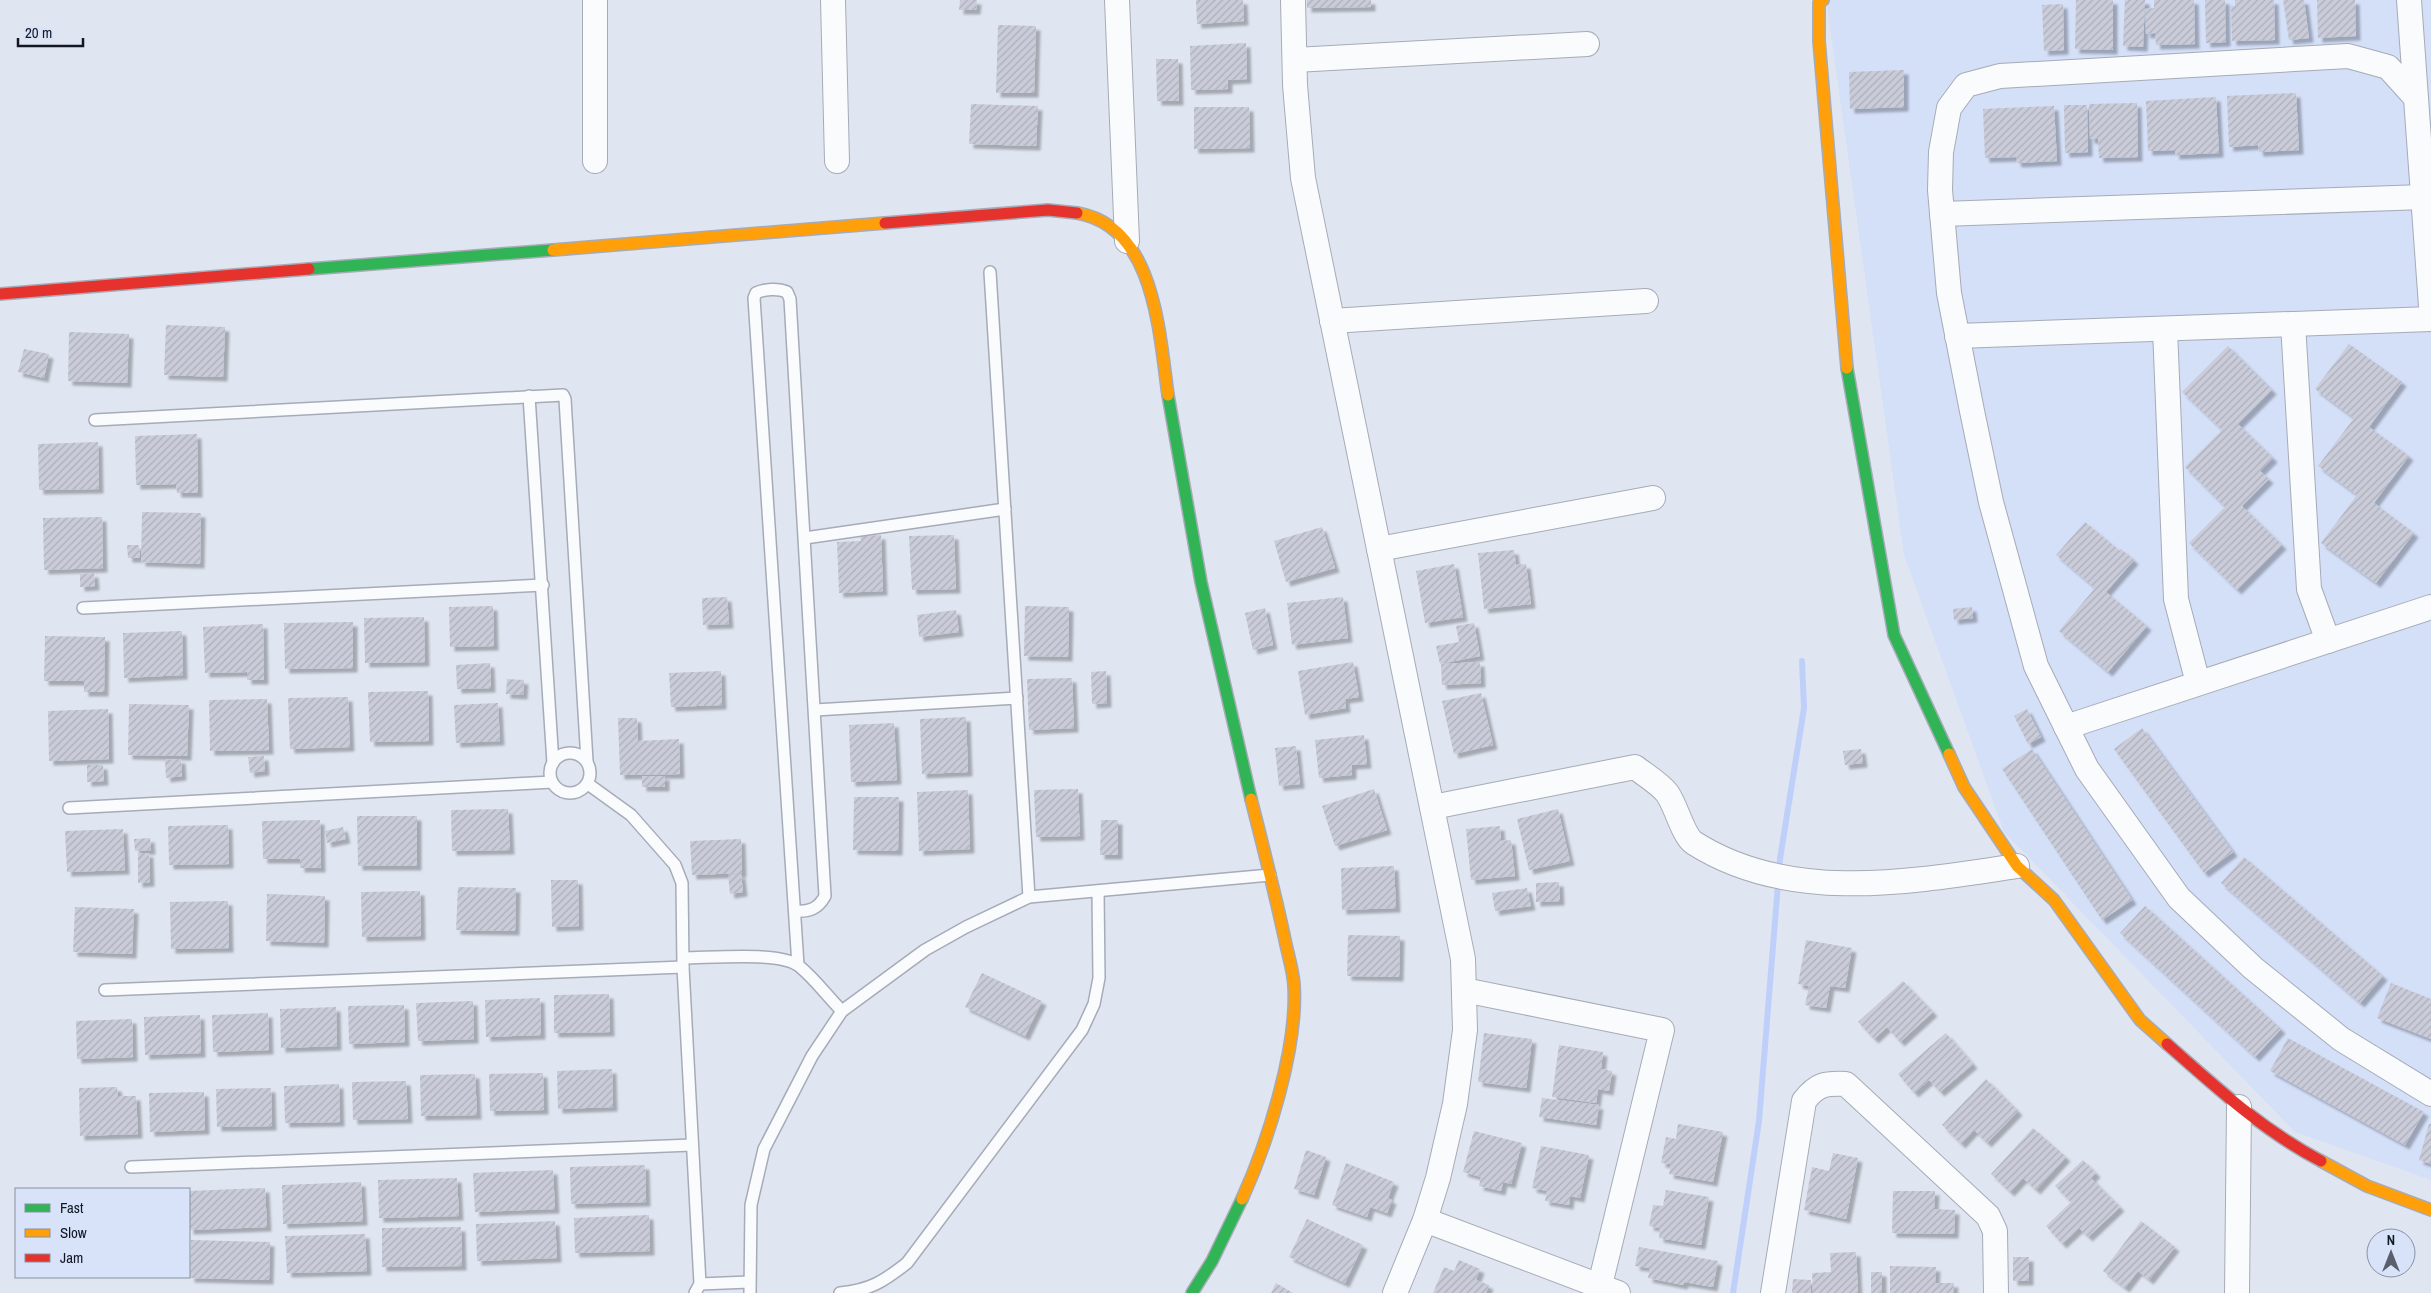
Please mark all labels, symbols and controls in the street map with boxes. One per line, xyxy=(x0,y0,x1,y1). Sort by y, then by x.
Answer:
scale bar xyxy=(18,15,82,47)
text: 20 m xyxy=(25,22,52,43)
legend xyxy=(15,1188,190,1278)
text: Fast xyxy=(60,1197,84,1218)
text: Slow xyxy=(60,1222,87,1243)
north arrow xyxy=(2366,1228,2416,1278)
text: N xyxy=(2387,1231,2395,1249)
text: Jam xyxy=(60,1247,83,1268)

